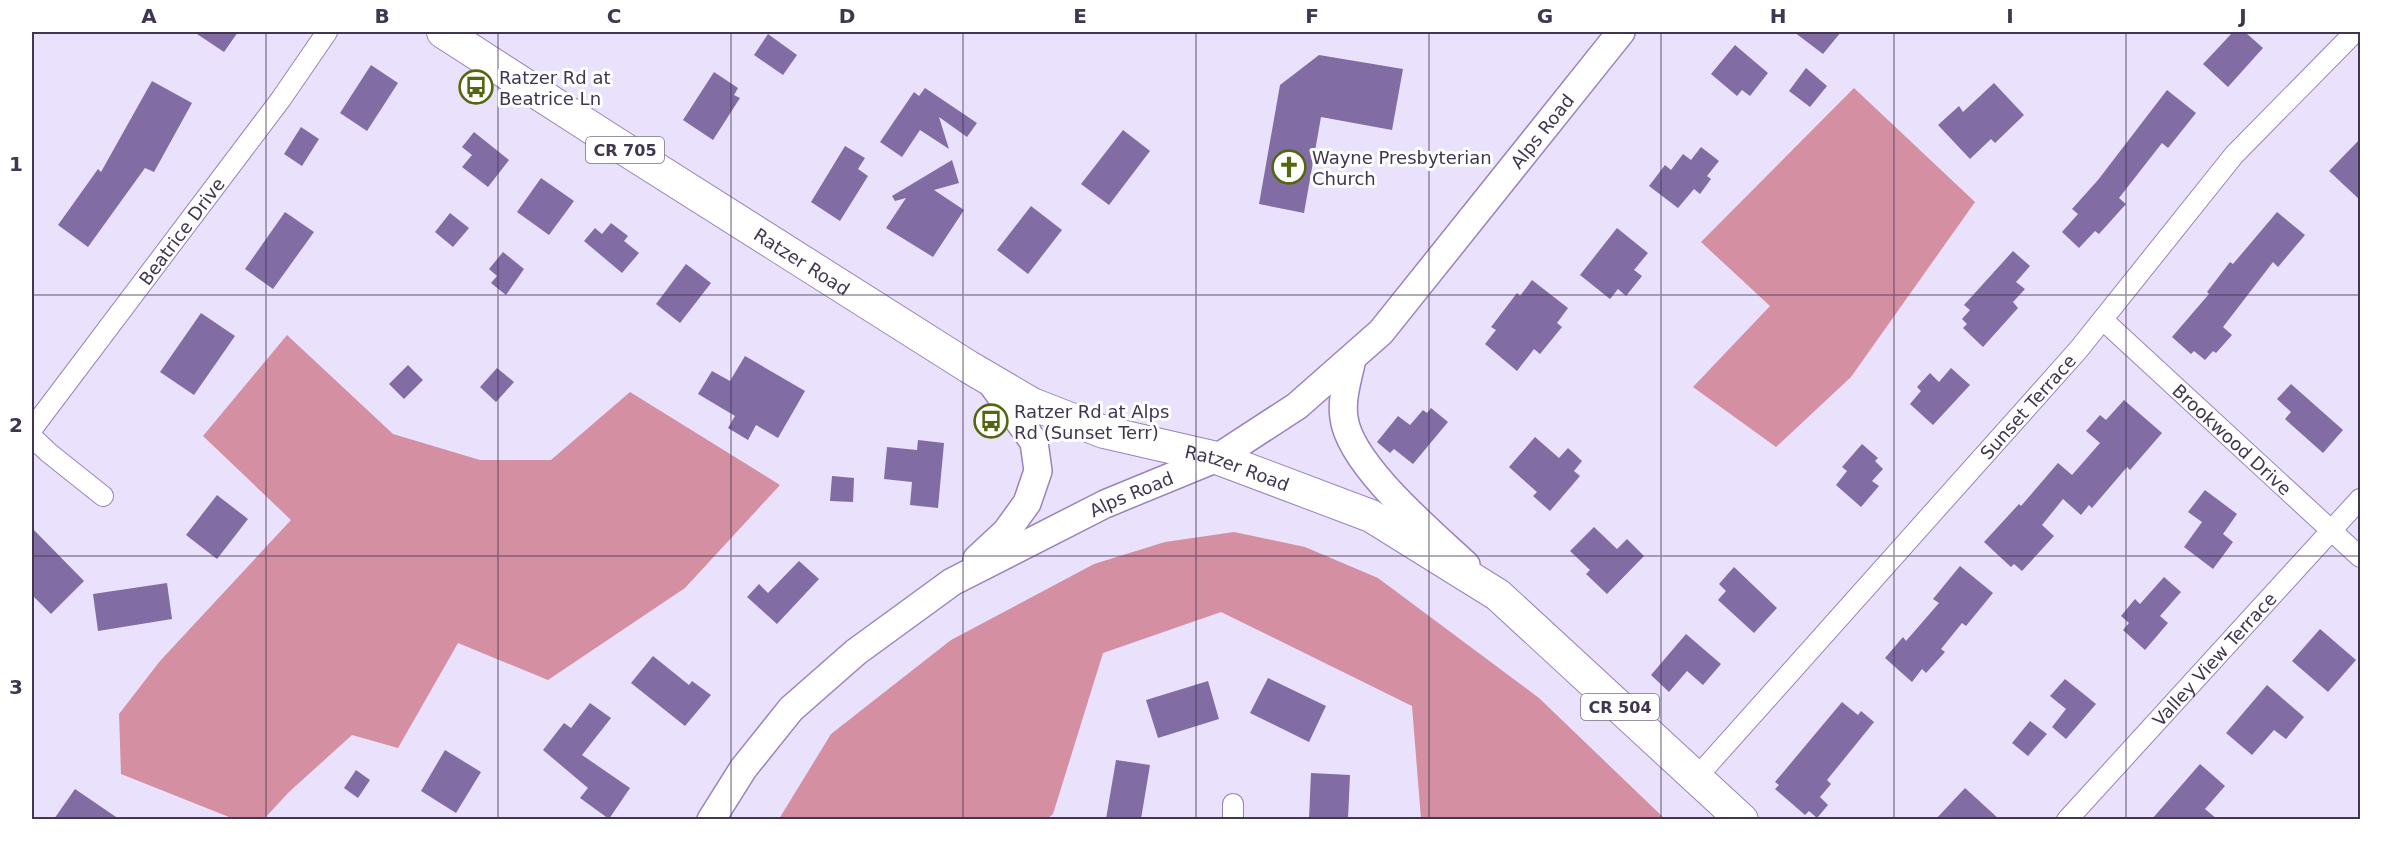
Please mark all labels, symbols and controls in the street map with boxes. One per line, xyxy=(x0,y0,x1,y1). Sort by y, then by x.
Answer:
text: A xyxy=(141,4,157,28)
text: B xyxy=(374,4,390,28)
text: C xyxy=(607,4,621,28)
text: D xyxy=(839,4,855,28)
text: E xyxy=(1073,4,1087,28)
text: F xyxy=(1305,4,1319,28)
text: G xyxy=(1537,4,1553,28)
text: H xyxy=(1770,4,1786,28)
text: I xyxy=(2006,4,2014,28)
text: J xyxy=(2237,4,2247,28)
place label: Ratzer Rd at Beatrice Ln xyxy=(499,67,611,109)
bus stop icon: Ratzer Rd at Beatrice Ln xyxy=(458,69,494,105)
street label: Alps Road xyxy=(1506,90,1578,172)
road number: CR 705 xyxy=(586,137,664,163)
place label: Wayne Presbyterian Church xyxy=(1312,147,1492,189)
church icon: Wayne Presbyterian Church xyxy=(1271,149,1307,185)
text: 1 xyxy=(9,152,23,176)
street label: Beatrice Drive xyxy=(134,173,229,289)
street label: Ratzer Road xyxy=(750,223,854,299)
street label: Sunset Terrace xyxy=(1976,350,2080,463)
street label: Brookwood Drive xyxy=(2169,379,2296,499)
place label: Ratzer Rd at Alps Rd (Sunset Terr) xyxy=(1014,401,1169,443)
bus stop icon: Ratzer Rd at Alps Rd (Sunset Terr) xyxy=(973,403,1009,439)
text: 2 xyxy=(9,413,23,437)
street label: Ratzer Road xyxy=(1183,440,1292,495)
street label: Alps Road xyxy=(1085,467,1176,521)
street label: Valley View Terrace xyxy=(2148,588,2280,730)
text: 3 xyxy=(9,675,23,699)
road number: CR 504 xyxy=(1581,694,1659,720)

